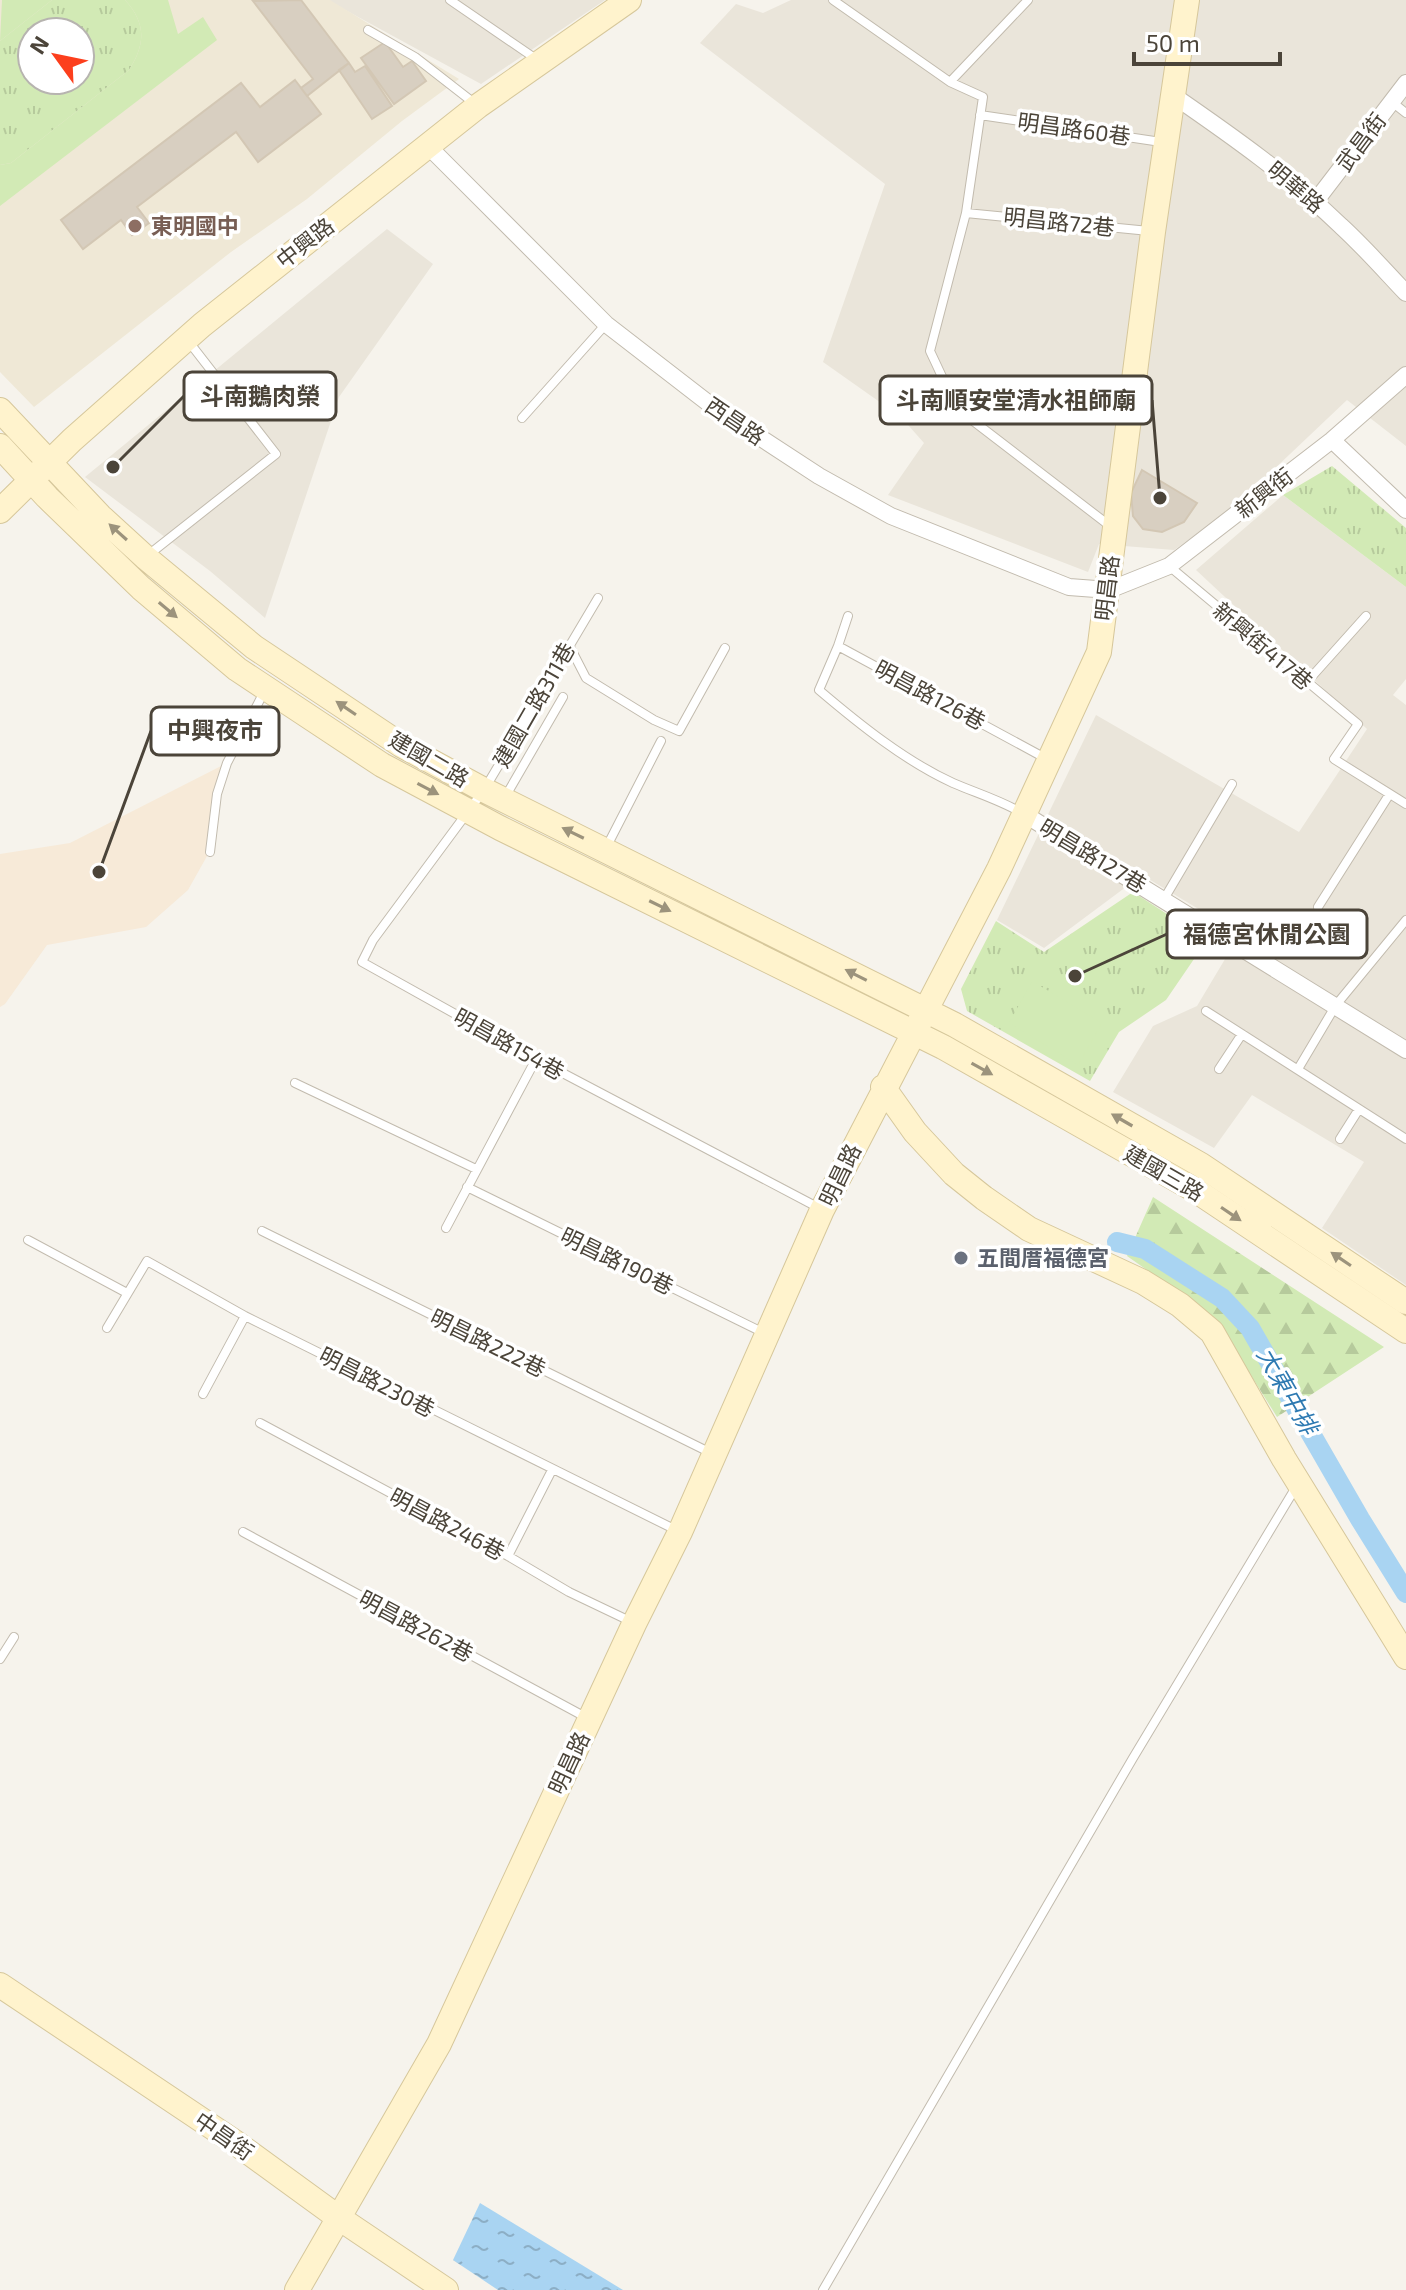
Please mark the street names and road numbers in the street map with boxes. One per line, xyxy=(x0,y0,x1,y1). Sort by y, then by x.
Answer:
street label: 明昌路60巷 xyxy=(1016,107,1132,149)
street label: 武昌街 xyxy=(1330,107,1390,176)
street label: 明華路 xyxy=(1263,155,1330,217)
street label: 明昌路72巷 xyxy=(1002,202,1116,240)
street label: 中興路 xyxy=(270,212,338,273)
street label: 西昌路 xyxy=(701,391,770,449)
street label: 新興街 xyxy=(1229,462,1297,523)
street label: 明昌路 xyxy=(1089,554,1123,622)
street label: 新興街417巷 xyxy=(1209,596,1319,694)
street label: 建國二路311巷 xyxy=(487,637,579,772)
street label: 明昌路126巷 xyxy=(871,654,990,734)
street label: 建國二路 xyxy=(385,725,474,791)
street label: 明昌路127巷 xyxy=(1035,813,1152,897)
street label: 明昌路154巷 xyxy=(450,1002,569,1084)
street label: 明昌路 xyxy=(813,1139,865,1210)
street label: 建國三路 xyxy=(1120,1139,1209,1205)
street label: 明昌路190巷 xyxy=(557,1222,678,1299)
street label: 明昌路222巷 xyxy=(427,1303,550,1381)
street label: 明昌路230巷 xyxy=(315,1341,439,1421)
street label: 明昌路246巷 xyxy=(386,1482,509,1564)
street label: 明昌路262巷 xyxy=(355,1584,478,1666)
street label: 明昌路 xyxy=(542,1727,594,1798)
street label: 中昌街 xyxy=(190,2106,259,2165)

